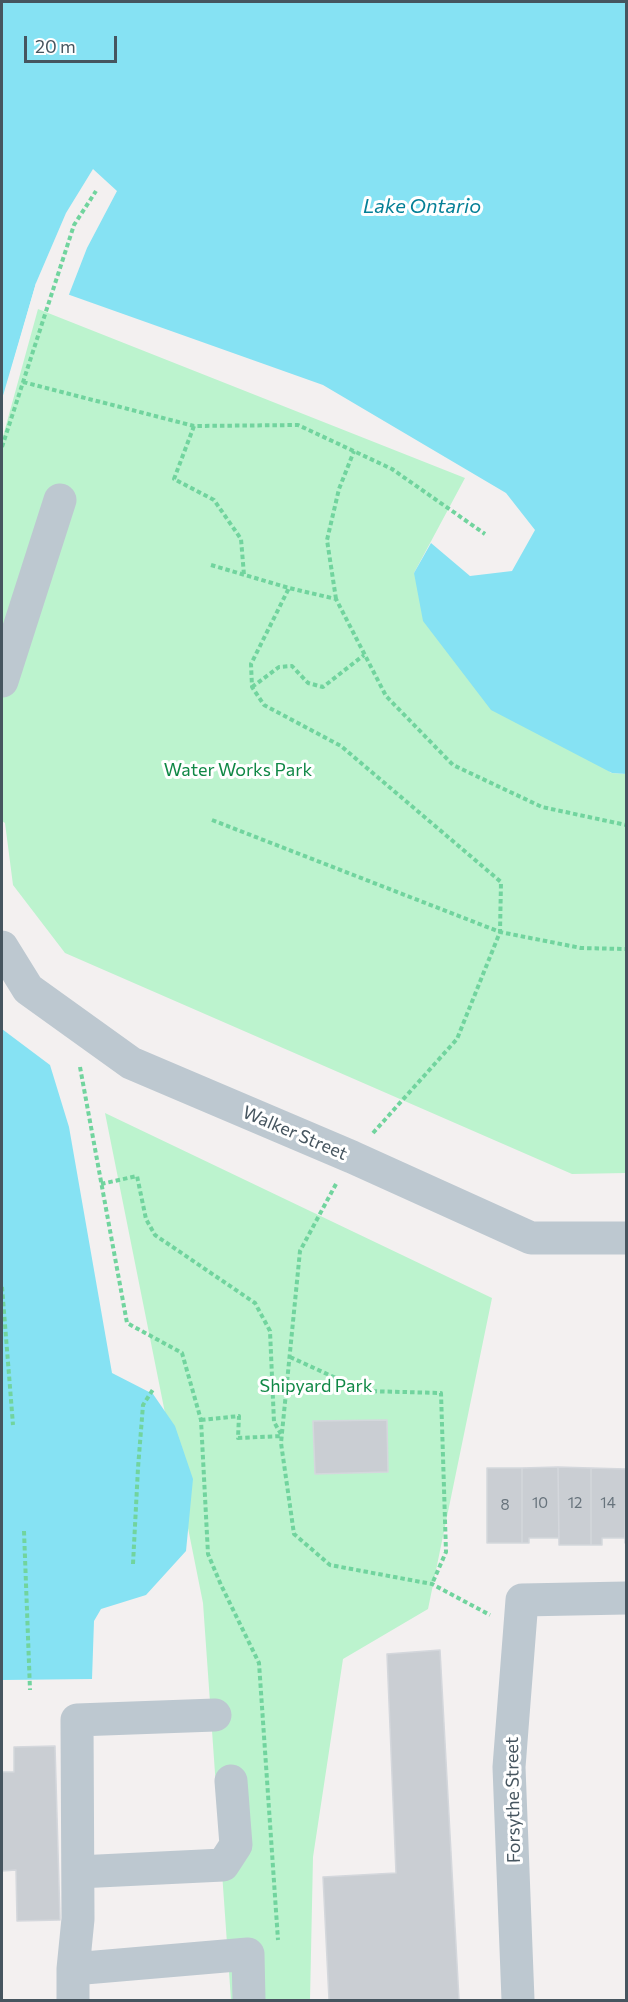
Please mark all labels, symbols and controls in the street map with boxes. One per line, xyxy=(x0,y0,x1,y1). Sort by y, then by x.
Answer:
scale bar xyxy=(27,24,120,62)
text: 20 m xyxy=(35,35,76,57)
water label: Lake Ontario xyxy=(363,194,481,218)
park label: Water Works Park xyxy=(164,759,312,781)
street label: Walker Street xyxy=(239,1101,351,1165)
park label: Shipyard Park xyxy=(260,1375,372,1397)
house number: 10 xyxy=(532,1494,548,1512)
house number: 12 xyxy=(568,1494,582,1512)
house number: 14 xyxy=(600,1494,616,1512)
house number: 8 xyxy=(500,1496,510,1514)
street label: Forsythe Street xyxy=(501,1737,525,1863)

